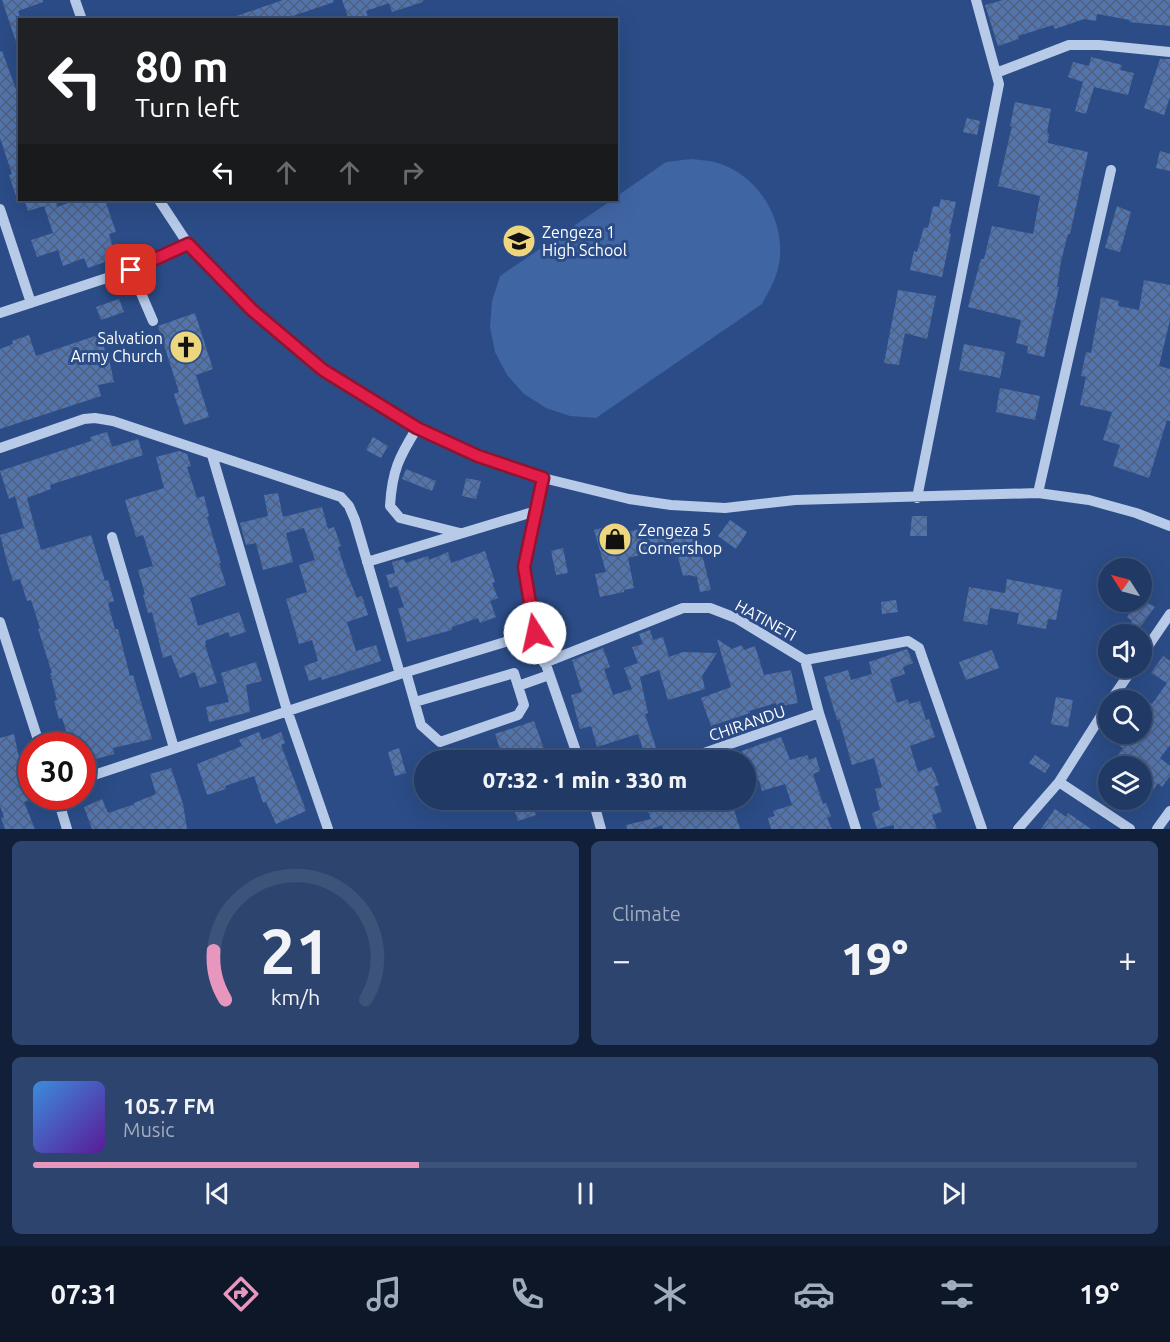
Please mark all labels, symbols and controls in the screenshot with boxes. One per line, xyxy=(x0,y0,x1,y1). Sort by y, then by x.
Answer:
icon: left xyxy=(36,42,114,120)
text: 80 m xyxy=(135,43,229,90)
text: Turn left xyxy=(135,92,239,122)
icon: left xyxy=(207,156,240,189)
icon: ahead xyxy=(270,156,303,189)
icon: ahead xyxy=(333,156,366,189)
icon: right xyxy=(396,156,429,189)
school or university icon: Zengeza 1 High School xyxy=(501,223,537,259)
place label: Zengeza 1 High School xyxy=(542,223,627,259)
pin xyxy=(105,244,156,295)
icon: arrive xyxy=(114,253,147,286)
place label: Salvation Army Church xyxy=(71,329,163,365)
church icon: Salvation Army Church xyxy=(168,329,204,365)
shop icon: Zengeza 5 Cornershop xyxy=(597,521,633,557)
place label: Zengeza 5 Cornershop xyxy=(638,521,722,557)
north arrow xyxy=(1098,558,1152,612)
map controls xyxy=(1098,558,1152,810)
street label: HATINETI xyxy=(732,596,800,644)
position arrow xyxy=(503,601,567,665)
button: sound xyxy=(1098,624,1152,678)
button: search xyxy=(1098,690,1152,744)
street label: CHIRANDU xyxy=(706,702,788,744)
speed limit sign: 30 xyxy=(18,732,96,810)
button: layers xyxy=(1098,756,1152,810)
text: 07:32 · 1 min · 330 m xyxy=(483,767,687,792)
text: Climate xyxy=(612,902,681,925)
text: 21 xyxy=(260,916,331,986)
text: 19° xyxy=(841,933,908,984)
text: − xyxy=(612,941,631,978)
text: + xyxy=(1118,941,1137,978)
text: km/h xyxy=(271,985,320,1009)
text: 105.7 FM xyxy=(123,1093,215,1118)
text: Music xyxy=(123,1118,175,1141)
icon: previous xyxy=(201,1177,234,1210)
icon: pause xyxy=(569,1177,602,1210)
icon: next xyxy=(937,1177,970,1210)
icon: directions xyxy=(220,1273,262,1315)
icon: music xyxy=(363,1273,405,1315)
icon: phone xyxy=(506,1273,548,1315)
icon: climate xyxy=(649,1273,691,1315)
icon: car xyxy=(793,1273,835,1315)
icon: filters xyxy=(936,1273,978,1315)
text: 07:31 xyxy=(51,1279,118,1309)
text: 19° xyxy=(1079,1279,1119,1309)

